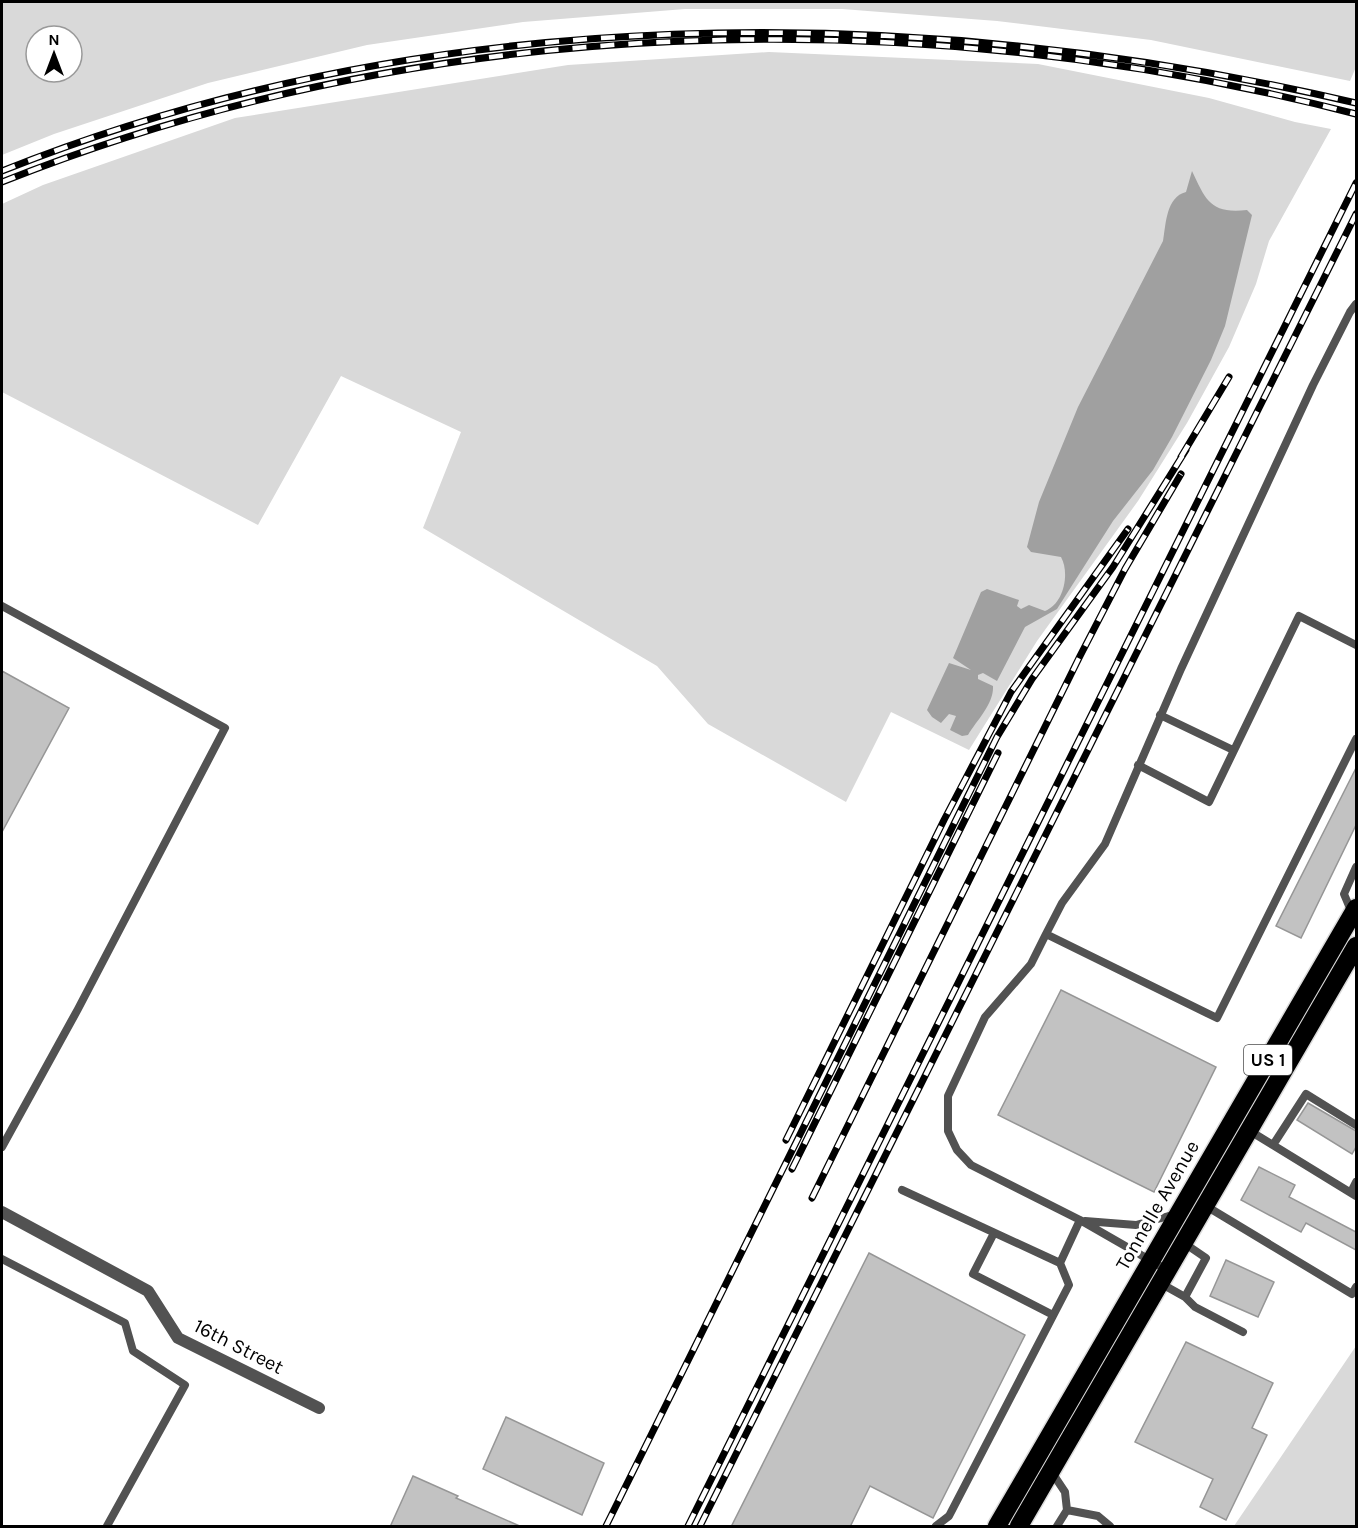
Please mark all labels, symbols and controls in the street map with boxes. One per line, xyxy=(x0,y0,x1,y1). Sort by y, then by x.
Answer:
north arrow xyxy=(24,24,84,84)
text: N xyxy=(48,30,60,49)
road number: US 1 xyxy=(1244,1045,1292,1075)
street label: Tonnelle Avenue xyxy=(1111,1136,1204,1274)
street label: 16th Street xyxy=(190,1314,288,1379)

